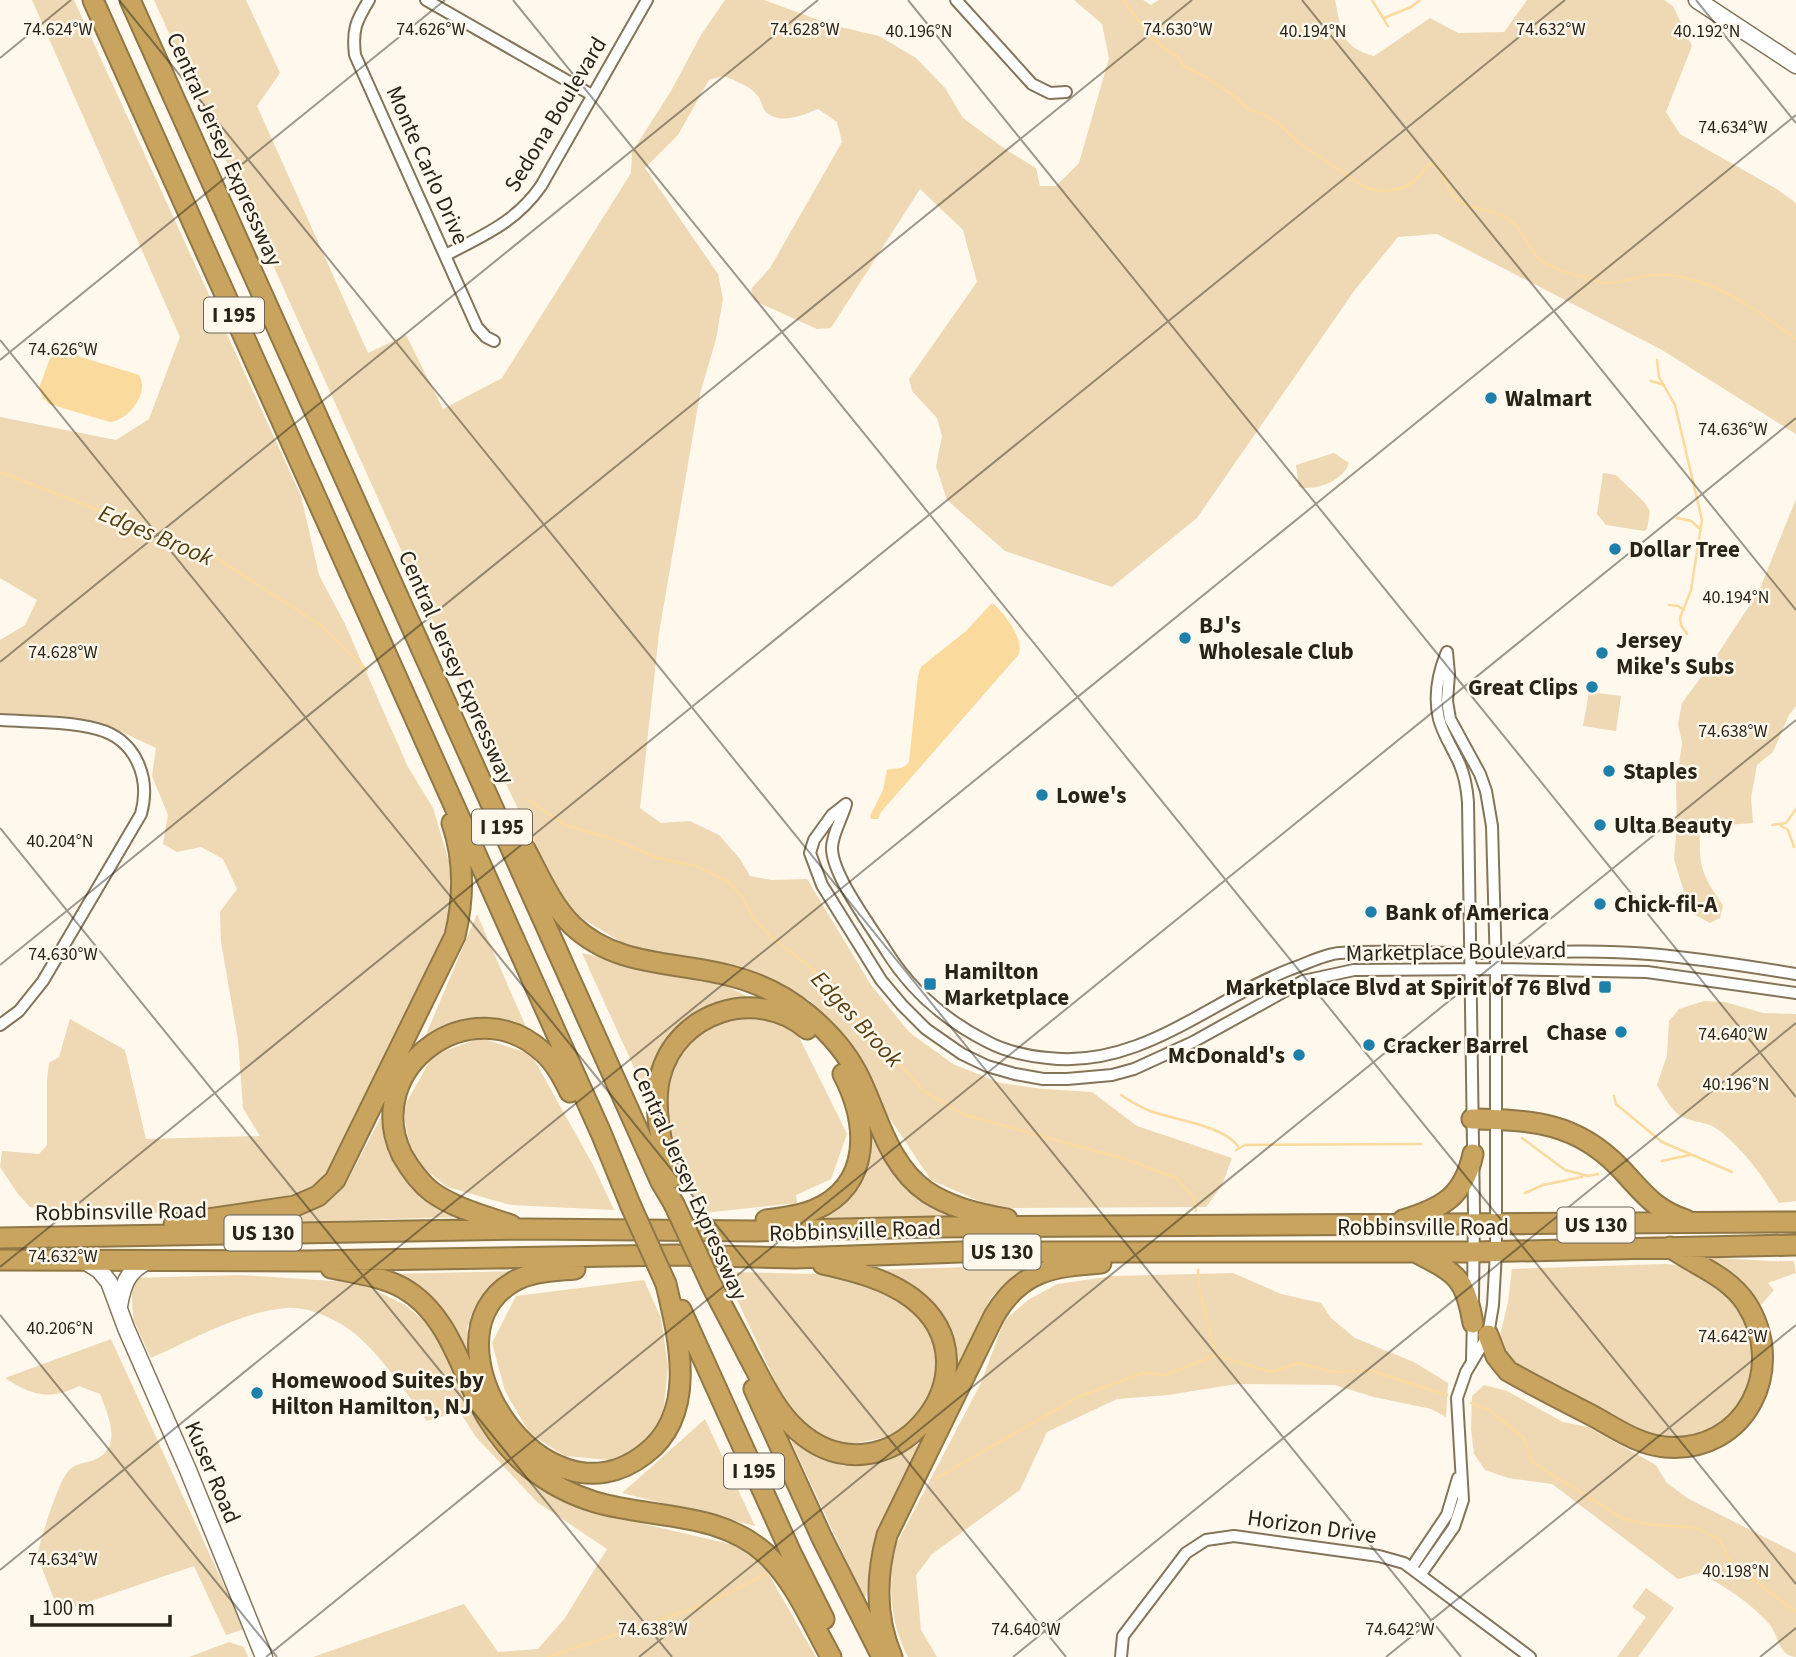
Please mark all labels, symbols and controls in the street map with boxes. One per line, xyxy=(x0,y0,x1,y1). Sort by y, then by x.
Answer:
text: 74.624°W xyxy=(23,17,93,42)
text: 74.626°W xyxy=(396,17,466,42)
text: 74.628°W xyxy=(770,17,840,42)
text: 74.630°W xyxy=(1143,17,1213,42)
text: 74.632°W xyxy=(1516,17,1586,42)
text: 40.196°N xyxy=(886,19,952,44)
text: 40.194°N xyxy=(1280,19,1346,44)
text: 40.192°N xyxy=(1674,19,1740,44)
street label: Central Jersey Expressway xyxy=(158,27,291,272)
street label: Sedona Boulevard xyxy=(496,30,615,198)
street label: Monte Carlo Drive xyxy=(378,81,477,250)
text: 74.634°W xyxy=(1698,115,1768,140)
road number: I 195 xyxy=(204,298,264,332)
text: 74.626°W xyxy=(28,337,98,362)
place label: Walmart xyxy=(1505,382,1592,415)
marker: Walmart xyxy=(1483,390,1499,406)
text: 74.636°W xyxy=(1698,417,1768,442)
water label: Edges Brook xyxy=(93,496,219,575)
place label: Dollar Tree xyxy=(1629,533,1740,566)
marker: Dollar Tree xyxy=(1607,541,1623,557)
street label: Central Jersey Expressway xyxy=(390,545,523,790)
text: 40.194°N xyxy=(1703,585,1769,610)
place label: BJ's Wholesale Club xyxy=(1199,609,1354,668)
place label: Jersey Mike's Subs xyxy=(1616,624,1734,683)
marker: BJ's Wholesale Club xyxy=(1177,630,1193,646)
text: 74.628°W xyxy=(28,640,98,665)
marker: Jersey Mike's Subs xyxy=(1594,645,1610,661)
place label: Great Clips xyxy=(1468,671,1578,704)
marker: Great Clips xyxy=(1584,679,1600,695)
text: 74.638°W xyxy=(1698,719,1768,744)
place label: Staples xyxy=(1623,755,1697,788)
marker: Staples xyxy=(1601,763,1617,779)
place label: Lowe's xyxy=(1056,779,1126,812)
marker: Lowe's xyxy=(1034,787,1050,803)
place label: Ulta Beauty xyxy=(1614,809,1733,842)
road number: I 195 xyxy=(472,810,532,844)
marker: Ulta Beauty xyxy=(1592,817,1608,833)
text: 40.204°N xyxy=(27,829,93,854)
place label: Chick-fil-A xyxy=(1614,888,1718,921)
place label: Bank of America xyxy=(1385,896,1549,929)
marker: Chick-fil-A xyxy=(1592,896,1608,912)
marker: Bank of America xyxy=(1363,904,1379,920)
street label: Marketplace Boulevard xyxy=(1345,933,1567,970)
text: 74.630°W xyxy=(28,942,98,967)
place label: Hamilton Marketplace xyxy=(944,955,1069,1014)
water label: Edges Brook xyxy=(802,963,911,1076)
place label: Marketplace Blvd at Spirit of 76 Blvd xyxy=(1225,971,1591,1004)
marker: Hamilton Marketplace xyxy=(922,976,938,992)
marker: Marketplace Blvd at Spirit of 76 Blvd xyxy=(1597,979,1613,995)
place label: Chase xyxy=(1546,1016,1607,1049)
text: 74.640°W xyxy=(1698,1022,1768,1047)
marker: Chase xyxy=(1613,1024,1629,1040)
place label: Cracker Barrel xyxy=(1383,1029,1528,1062)
marker: Cracker Barrel xyxy=(1361,1037,1377,1053)
place label: McDonald's xyxy=(1168,1039,1285,1072)
marker: McDonald's xyxy=(1291,1047,1307,1063)
street label: Central Jersey Expressway xyxy=(623,1061,756,1306)
text: 40.196°N xyxy=(1703,1072,1769,1097)
street label: Robbinsville Road xyxy=(35,1194,207,1229)
road number: US 130 xyxy=(1558,1208,1634,1242)
street label: Robbinsville Road xyxy=(768,1211,942,1250)
street label: Robbinsville Road xyxy=(1337,1211,1509,1244)
road number: US 130 xyxy=(224,1216,302,1250)
road number: US 130 xyxy=(964,1234,1040,1270)
text: 74.632°W xyxy=(28,1244,98,1269)
text: 40.206°N xyxy=(27,1316,93,1341)
text: 74.642°W xyxy=(1698,1324,1768,1349)
place label: Homewood Suites by Hilton Hamilton, NJ xyxy=(271,1364,484,1423)
marker: Homewood Suites by Hilton Hamilton, NJ xyxy=(249,1385,265,1401)
street label: Kuser Road xyxy=(176,1416,249,1529)
road number: I 195 xyxy=(724,1454,784,1488)
street label: Horizon Drive xyxy=(1245,1501,1379,1552)
text: 74.634°W xyxy=(28,1547,98,1572)
text: 40.198°N xyxy=(1703,1559,1769,1584)
scale bar xyxy=(32,1584,170,1628)
text: 100 m xyxy=(42,1593,95,1623)
text: 74.638°W xyxy=(618,1617,688,1642)
text: 74.640°W xyxy=(991,1617,1061,1642)
text: 74.642°W xyxy=(1365,1617,1435,1642)

